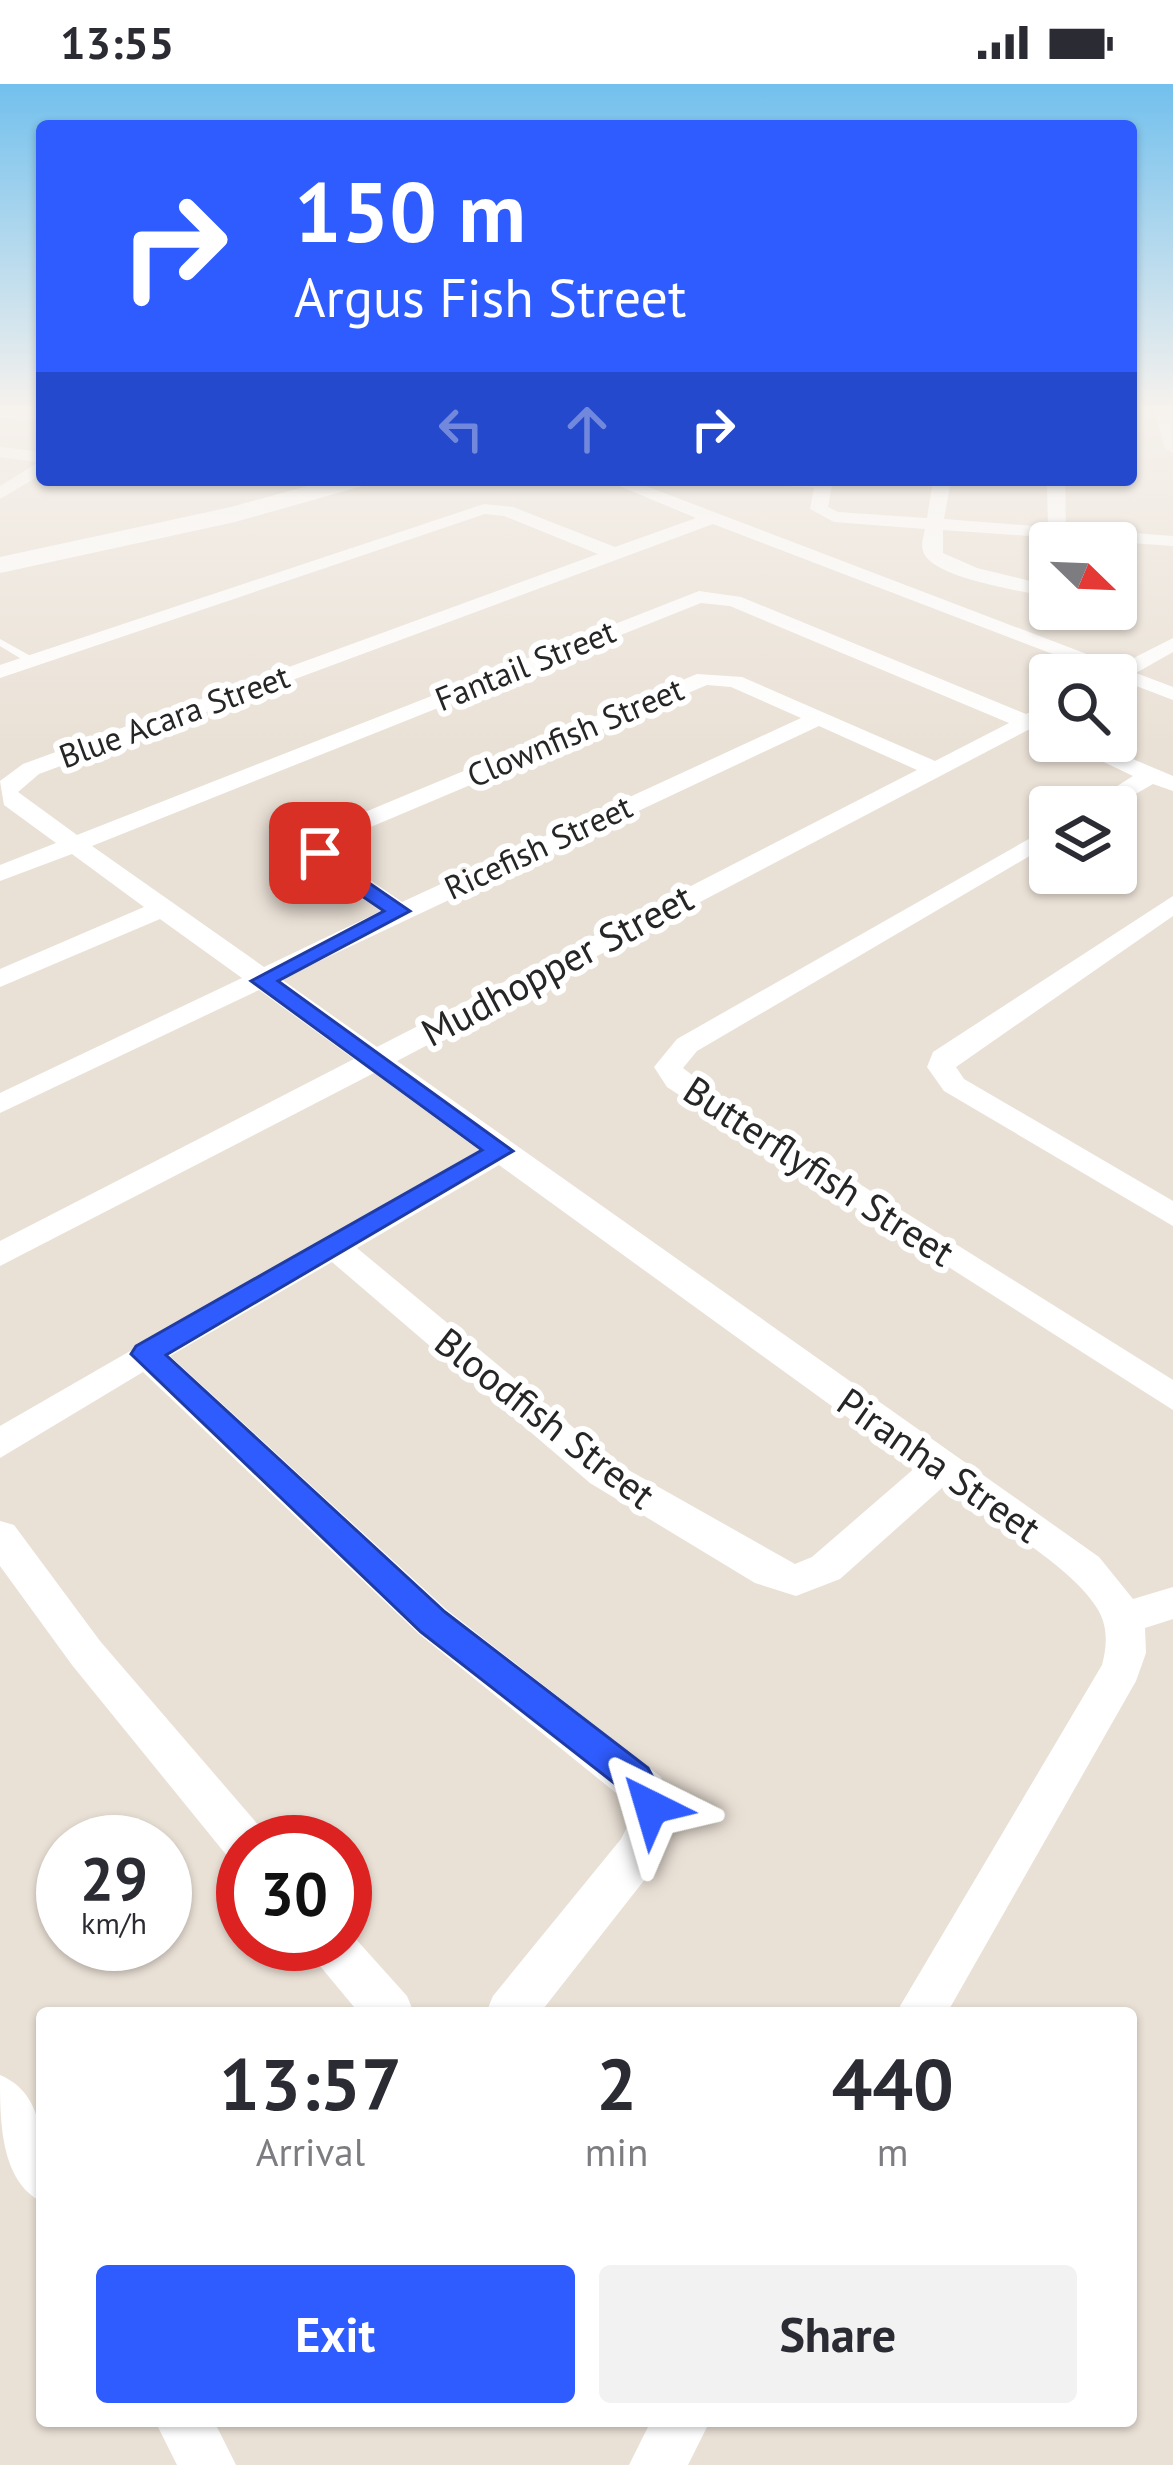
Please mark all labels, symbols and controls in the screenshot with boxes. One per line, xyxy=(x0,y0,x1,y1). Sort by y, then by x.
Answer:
text: 13:55 xyxy=(60,13,174,71)
text: 150 m xyxy=(294,156,526,265)
icon: right xyxy=(96,168,252,324)
text: Argus Fish Street xyxy=(294,262,686,332)
icon: left xyxy=(428,396,494,462)
icon: ahead xyxy=(554,396,620,462)
icon: right xyxy=(680,396,746,462)
north arrow xyxy=(1029,522,1137,630)
map controls xyxy=(1029,522,1137,894)
street label: Fantail Street xyxy=(428,609,621,720)
street label: Blue Acara Street xyxy=(53,654,295,777)
button: search xyxy=(1029,654,1137,762)
street label: Clownfish Street xyxy=(460,667,690,796)
street label: Ricefish Street xyxy=(437,784,639,909)
button: layers xyxy=(1029,786,1137,894)
pin xyxy=(269,802,371,904)
icon: arrive xyxy=(287,820,353,886)
street label: Mudhopper Street xyxy=(412,872,701,1058)
street label: Butterflyfish Street xyxy=(674,1064,964,1277)
street label: Bloodfish Street xyxy=(425,1316,666,1520)
street label: Piranha Street xyxy=(828,1376,1051,1553)
position arrow xyxy=(588,1744,714,1870)
speed limit sign: 30 xyxy=(216,1815,372,1971)
text: 29 xyxy=(80,1839,148,1917)
text: km/h xyxy=(81,1903,147,1942)
text: 13:57 xyxy=(219,2037,402,2130)
text: 2 xyxy=(596,2037,637,2130)
text: 440 xyxy=(831,2037,954,2130)
text: Arrival xyxy=(256,2126,365,2177)
text: min xyxy=(585,2126,648,2177)
text: m xyxy=(877,2126,908,2177)
button: Exit xyxy=(96,2265,575,2403)
button: Share xyxy=(599,2265,1077,2403)

